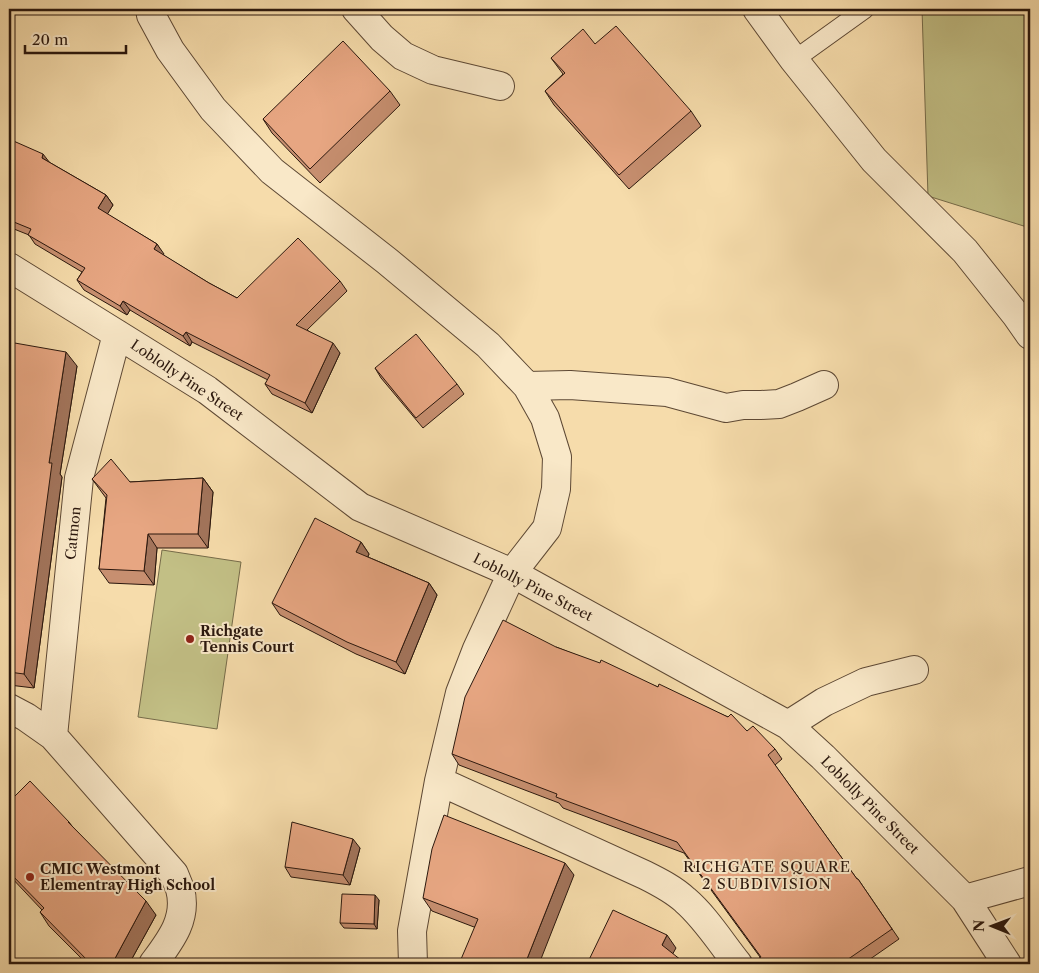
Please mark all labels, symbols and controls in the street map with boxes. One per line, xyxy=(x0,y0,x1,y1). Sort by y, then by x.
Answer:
scale bar xyxy=(25,22,126,54)
text: 20 m xyxy=(32,30,68,49)
street label: Loblolly Pine Street xyxy=(127,336,247,424)
street label: Catmon xyxy=(61,505,85,561)
street label: Loblolly Pine Street xyxy=(470,549,596,625)
place label: Richgate Tennis Court xyxy=(200,622,294,656)
marker: Richgate Tennis Court xyxy=(184,633,196,645)
street label: Loblolly Pine Street xyxy=(817,752,923,858)
district label: RICHGATE SQUARE 2 SUBDIVISION xyxy=(683,857,851,893)
place label: CMIC Westmont Elementray High School xyxy=(40,860,215,894)
marker: CMIC Westmont Elementray High School xyxy=(24,871,36,883)
north arrow xyxy=(966,900,1016,950)
text: N xyxy=(970,920,988,932)

